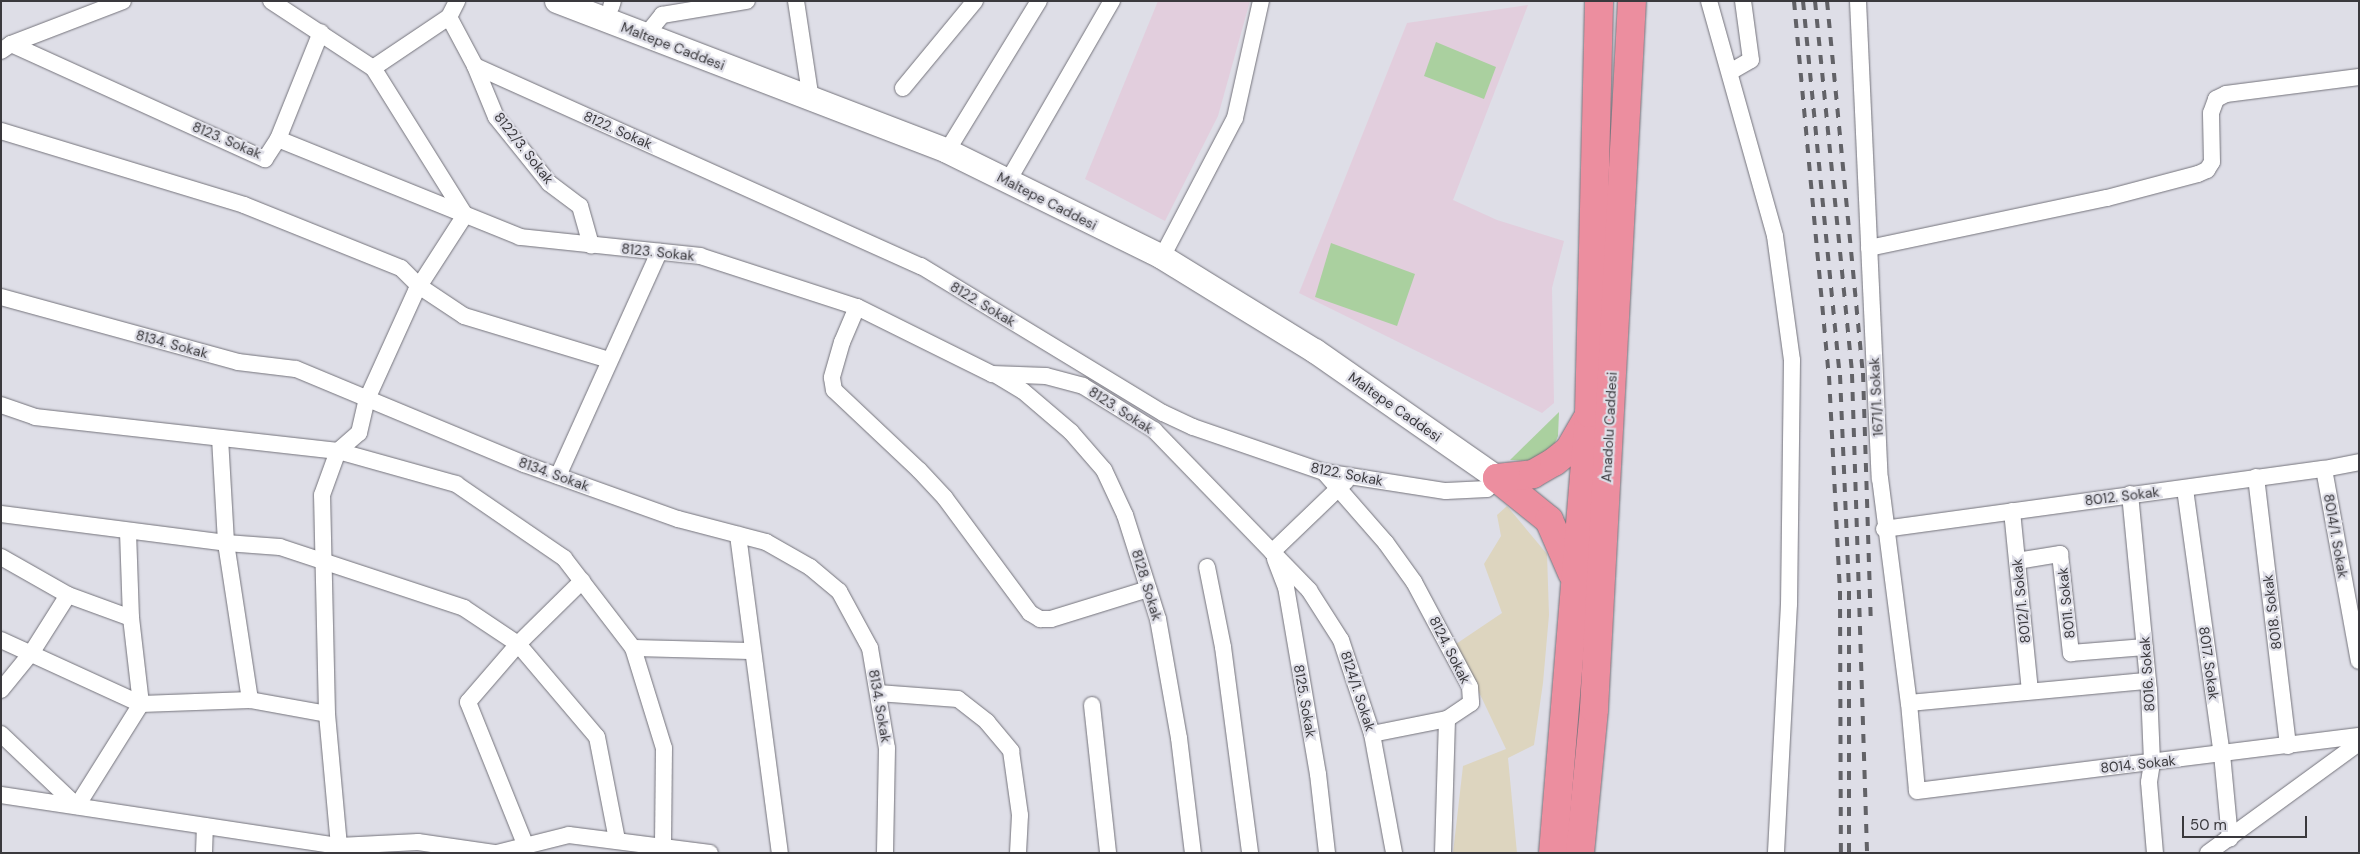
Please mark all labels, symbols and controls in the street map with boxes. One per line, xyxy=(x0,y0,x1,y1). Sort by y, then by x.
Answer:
street label: Maltepe Caddesi xyxy=(619,18,727,74)
street label: 8122. Sokak xyxy=(581,107,655,153)
street label: 8122/3. Sokak xyxy=(491,109,557,187)
street label: 8123. Sokak xyxy=(190,118,264,162)
street label: Maltepe Caddesi xyxy=(994,169,1100,233)
street label: 8123. Sokak xyxy=(621,240,695,264)
street label: 8122. Sokak xyxy=(947,278,1019,330)
street label: 8134. Sokak xyxy=(134,326,210,362)
street label: 1671/1. Sokak xyxy=(1866,357,1886,437)
street label: Maltepe Caddesi xyxy=(1345,369,1445,445)
street label: Anadolu Caddesi xyxy=(1598,371,1620,483)
street label: 8123. Sokak xyxy=(1086,383,1156,437)
street label: 8134. Sokak xyxy=(516,453,592,495)
street label: 8122. Sokak xyxy=(1309,459,1385,489)
street label: 8012. Sokak xyxy=(2084,483,2160,509)
street label: 8014/1. Sokak xyxy=(2320,492,2352,580)
street label: 8128. Sokak xyxy=(1128,547,1166,623)
street label: 8012/1. Sokak xyxy=(2008,558,2034,644)
street label: 8011. Sokak xyxy=(2054,567,2078,639)
street label: 8018. Sokak xyxy=(2259,573,2285,651)
street label: 8124. Sokak xyxy=(1426,613,1474,687)
street label: 8017. Sokak xyxy=(2196,625,2222,701)
street label: 8016. Sokak xyxy=(2136,636,2158,712)
street label: 8124/1. Sokak xyxy=(1337,649,1379,733)
street label: 8125. Sokak xyxy=(1290,663,1320,739)
street label: 8134. Sokak xyxy=(865,668,895,744)
street label: 8014. Sokak xyxy=(2100,752,2176,776)
scale bar xyxy=(2185,806,2310,838)
text: 50 m xyxy=(2190,815,2227,835)

